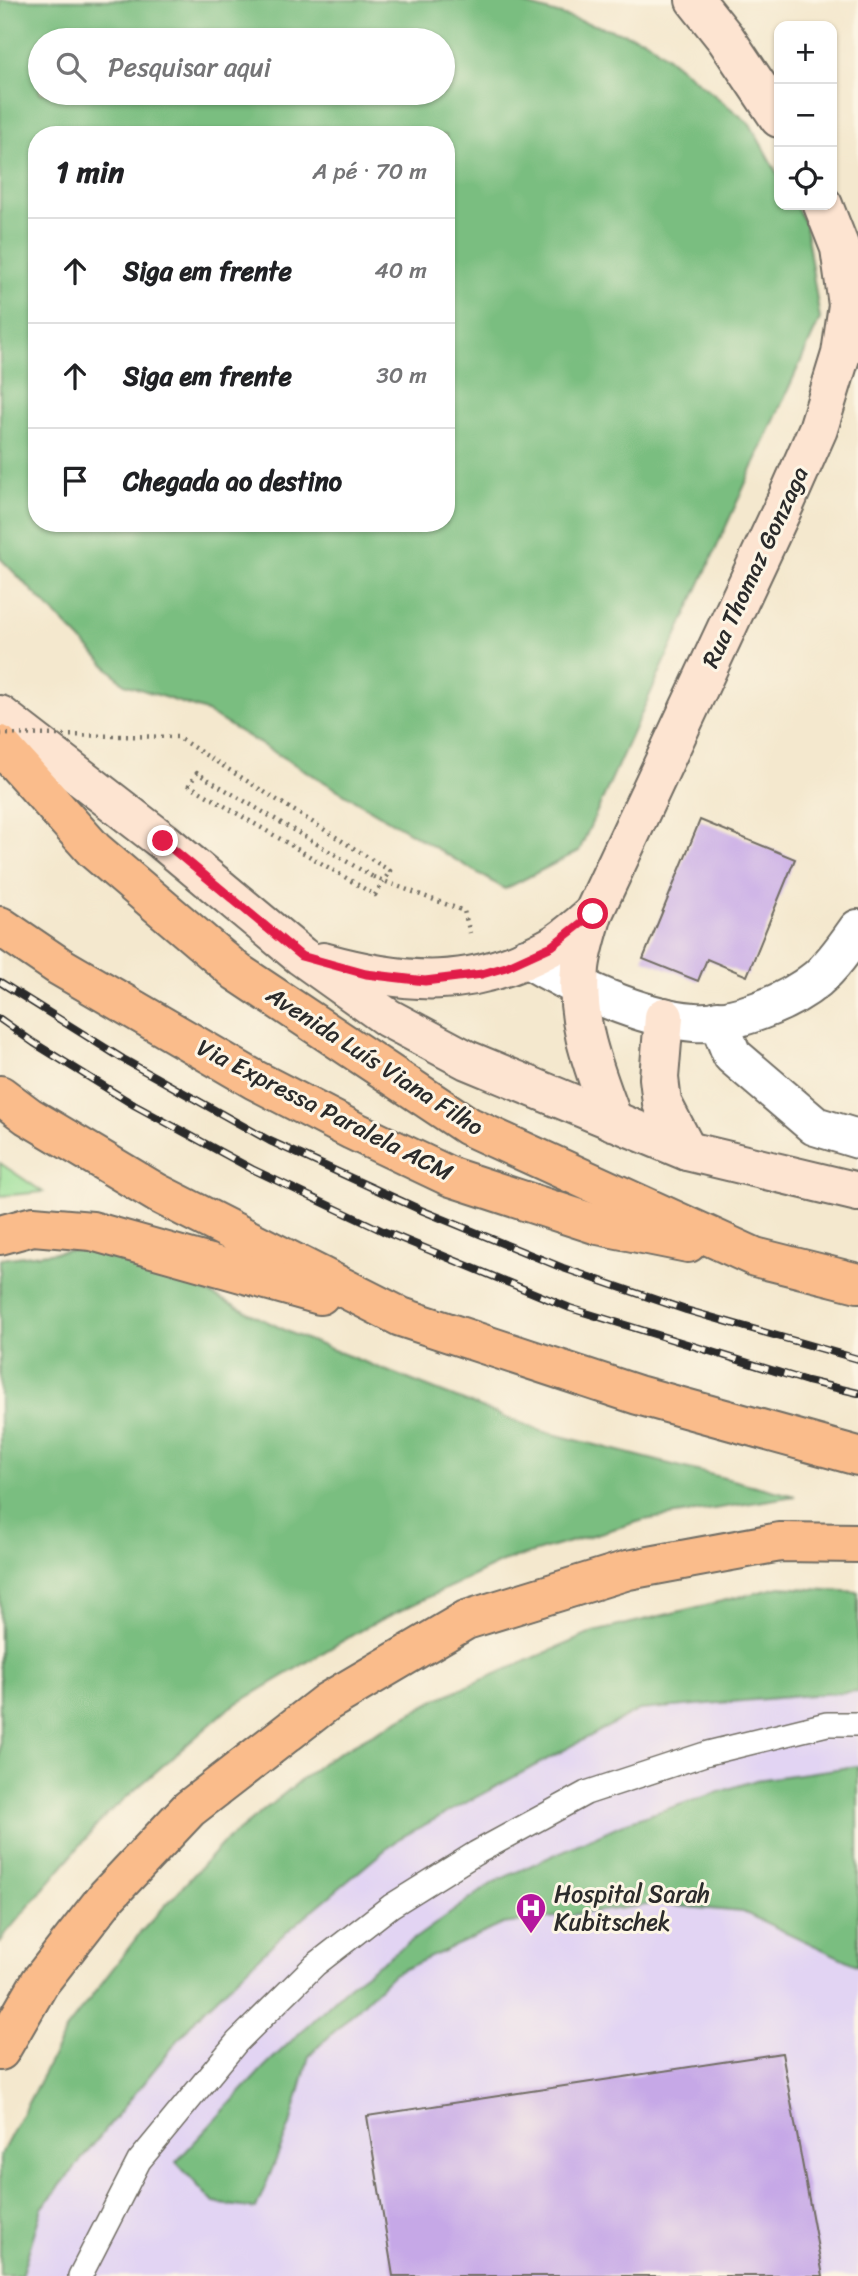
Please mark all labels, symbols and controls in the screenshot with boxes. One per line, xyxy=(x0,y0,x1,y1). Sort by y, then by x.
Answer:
map controls xyxy=(774,21,837,210)
button: + xyxy=(774,21,837,84)
search box xyxy=(28,28,455,105)
text: Pesquisar aqui xyxy=(108,44,271,90)
icon: search xyxy=(52,48,90,86)
button: − xyxy=(774,84,837,147)
text: 1 min xyxy=(56,145,124,199)
button: locate xyxy=(774,147,837,210)
text: A pé · 70 m xyxy=(313,151,427,192)
text: Siga em frente xyxy=(123,248,292,294)
text: 40 m xyxy=(374,250,427,291)
icon: ahead xyxy=(56,252,94,290)
text: Siga em frente xyxy=(123,353,292,399)
text: 30 m xyxy=(376,355,427,396)
icon: ahead xyxy=(56,357,94,395)
text: Chegada ao destino xyxy=(123,458,342,504)
street label: Rua Thomaz Gonzaga xyxy=(690,459,820,675)
icon: arrive xyxy=(56,462,94,500)
route end xyxy=(147,825,178,856)
route start xyxy=(577,898,608,929)
street label: Avenida Luís Viana Filho xyxy=(257,974,493,1148)
street label: Via Expressa Paralela ACM xyxy=(189,1027,461,1193)
place label: Hospital Sarah Kubitschek xyxy=(554,1873,710,1943)
hospital icon: Hospital Sarah Kubitschek xyxy=(514,1891,548,1935)

